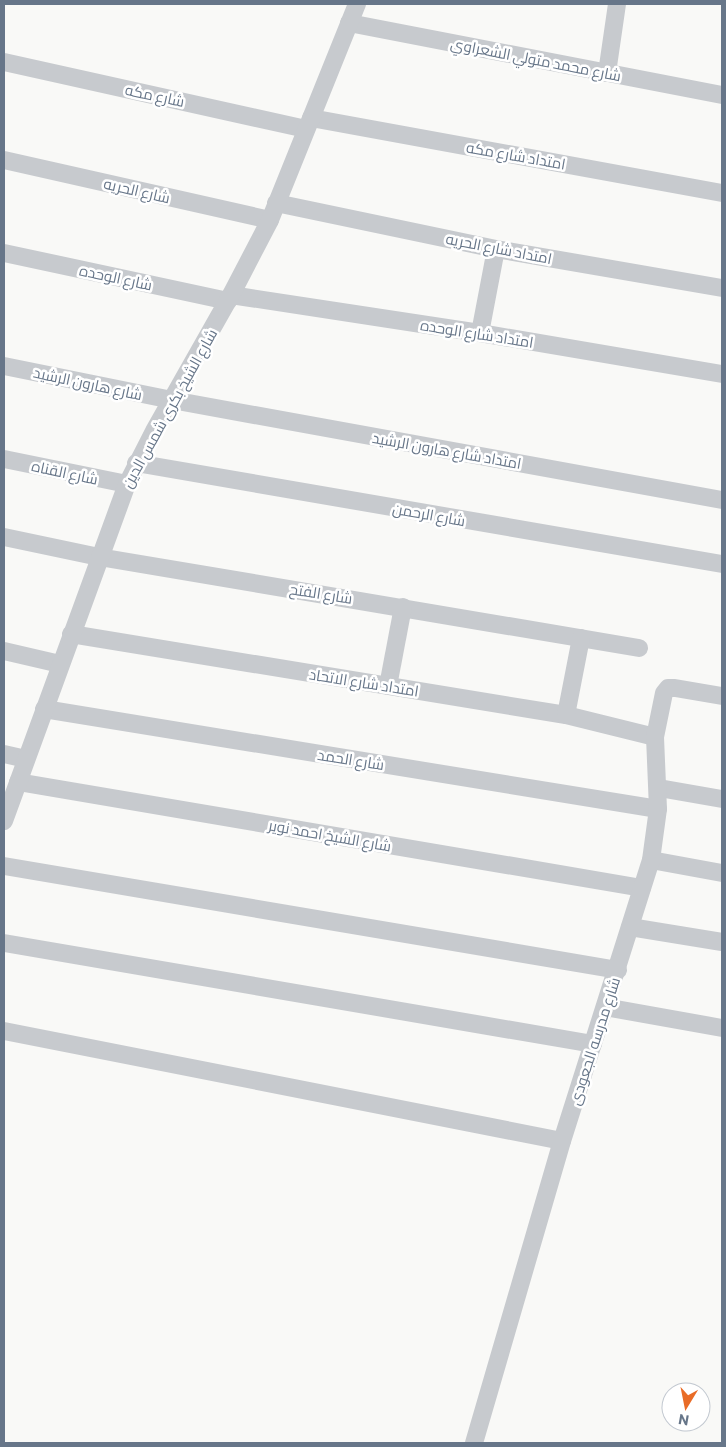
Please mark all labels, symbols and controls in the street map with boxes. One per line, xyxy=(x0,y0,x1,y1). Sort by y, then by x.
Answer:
street label: شارع محمد متولي الشعراوي xyxy=(448,34,623,88)
street label: شارع مكه xyxy=(123,80,186,113)
street label: امتداد شارع مكه xyxy=(464,137,567,176)
street label: شارع الحريه xyxy=(101,174,172,209)
street label: امتداد شارع الحريه xyxy=(444,229,554,270)
street label: شارع الوحده xyxy=(77,261,154,296)
street label: امتداد شارع الوحده xyxy=(419,315,535,354)
street label: شارع الشيخ بكرى شمس الدين xyxy=(118,325,223,492)
street label: شارع هارون الرشيد xyxy=(31,363,144,406)
street label: امتداد شارع هارون الرشيد xyxy=(371,428,523,475)
street label: شارع القناه xyxy=(30,456,100,491)
street label: شارع الرحمن xyxy=(391,499,467,532)
street label: شارع الفتح xyxy=(288,579,354,610)
street label: امتداد شارع الاتحاد xyxy=(307,664,420,703)
street label: شارع الحمد xyxy=(316,745,386,776)
street label: شارع الشيخ احمد نوير xyxy=(266,815,393,858)
street label: شارع مدرسه الجعودى xyxy=(565,975,626,1108)
north arrow xyxy=(661,1382,711,1432)
text: N xyxy=(677,1411,690,1430)

